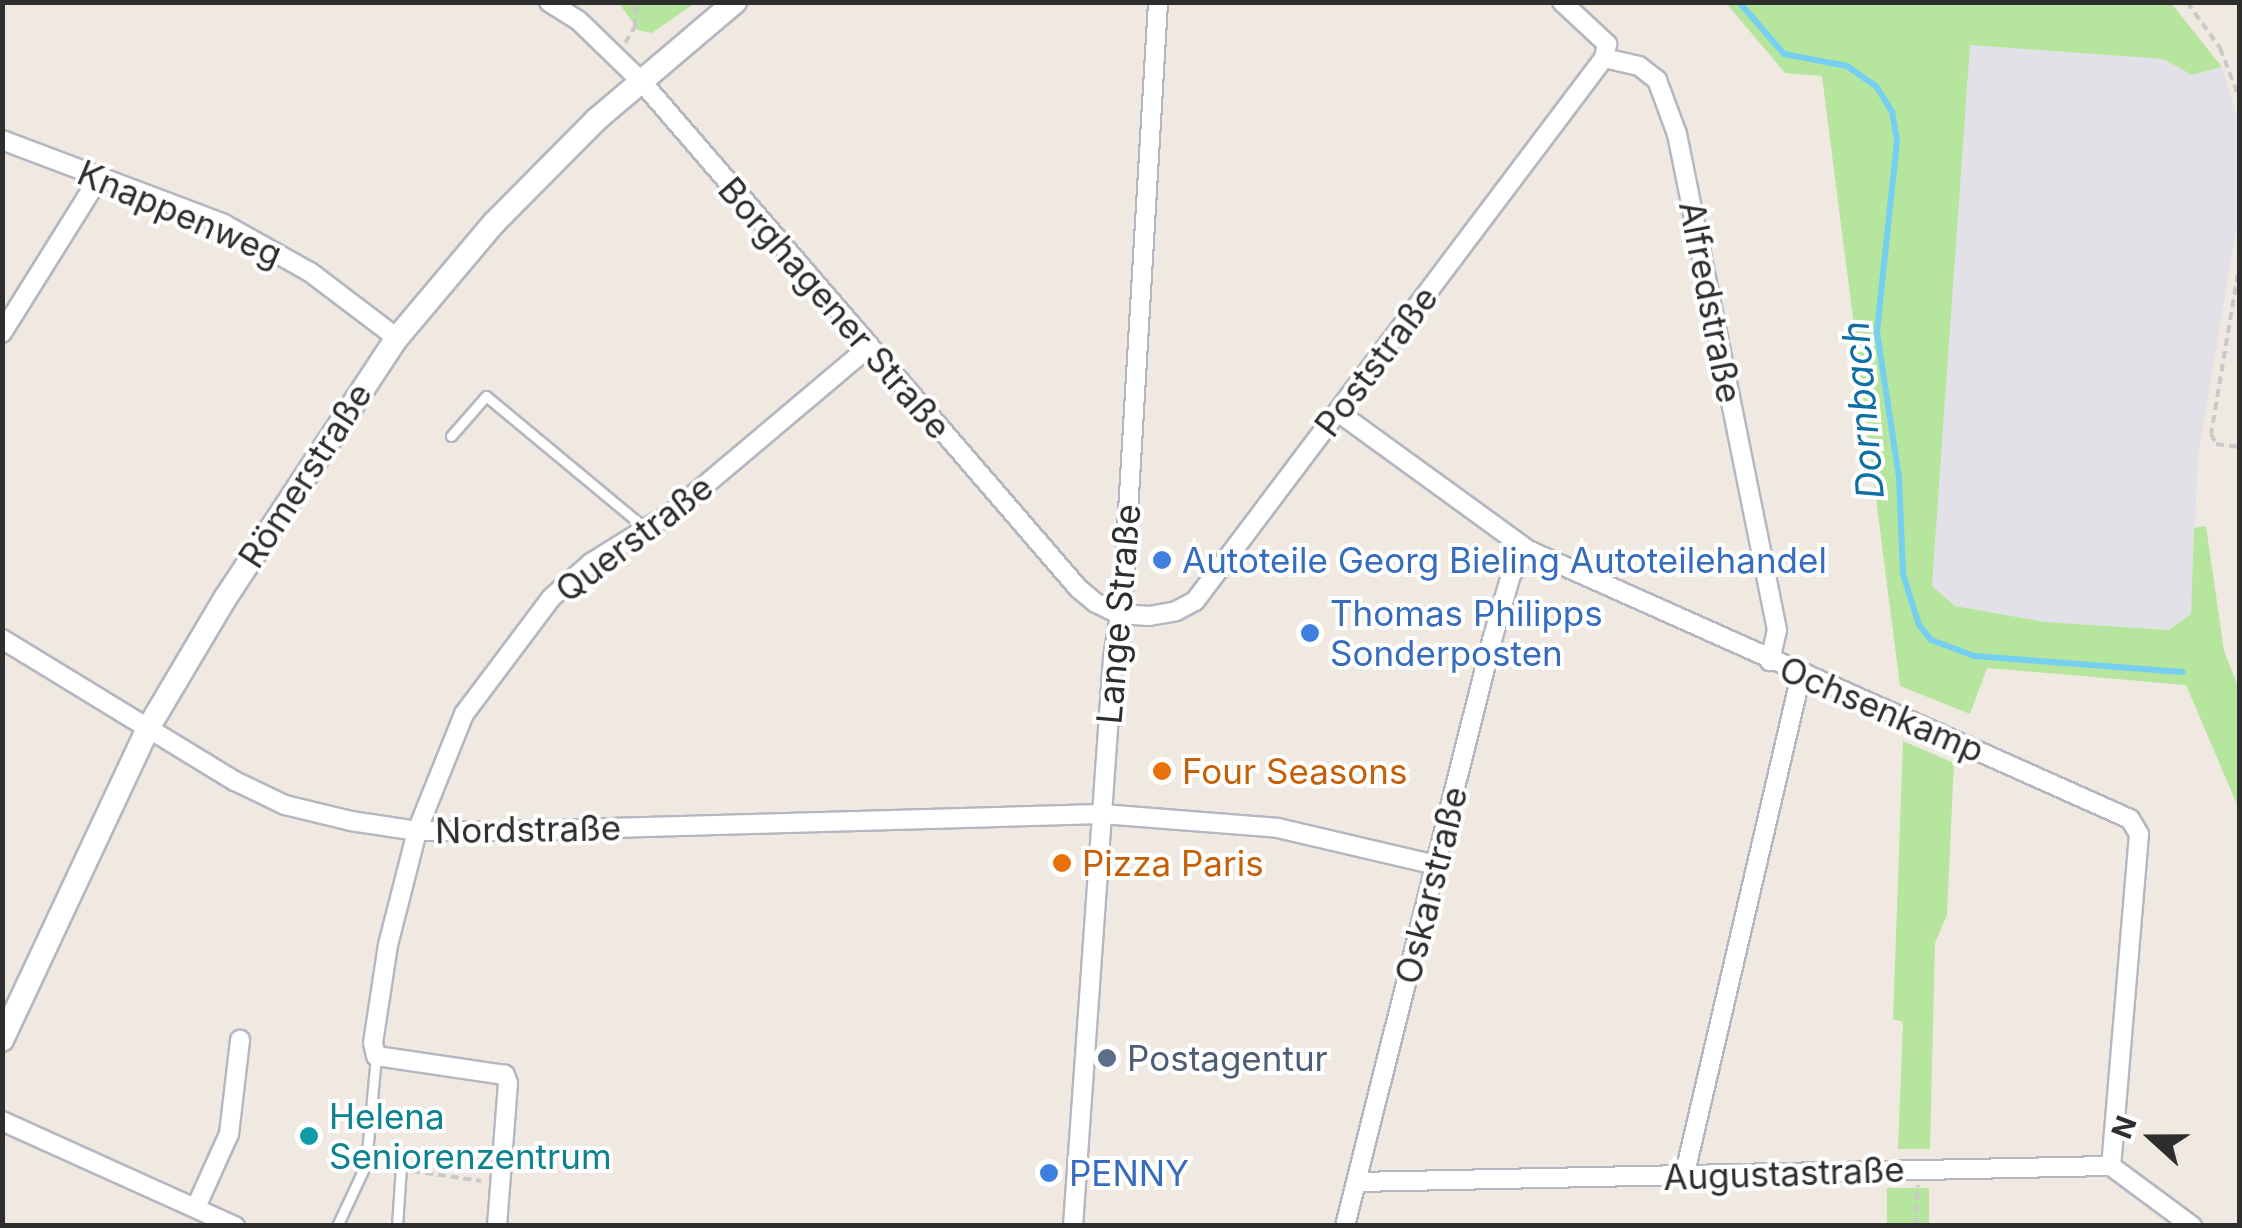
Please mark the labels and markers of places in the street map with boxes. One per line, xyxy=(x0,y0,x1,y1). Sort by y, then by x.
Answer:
place label: Autoteile Georg Bieling Autoteilehandel xyxy=(1182,539,1827,581)
marker: Autoteile Georg Bieling Autoteilehandel xyxy=(1151,549,1173,571)
place label: Thomas Philipps Sonderposten xyxy=(1330,592,1603,674)
marker: Thomas Philipps Sonderposten xyxy=(1299,622,1321,644)
place label: Four Seasons xyxy=(1182,750,1407,792)
marker: Four Seasons xyxy=(1151,760,1173,782)
place label: Pizza Paris xyxy=(1082,842,1264,884)
marker: Pizza Paris xyxy=(1051,852,1073,874)
place label: Postagentur xyxy=(1127,1037,1328,1079)
marker: Postagentur xyxy=(1096,1047,1118,1069)
place label: Helena Seniorenzentrum xyxy=(329,1095,612,1177)
marker: Helena Seniorenzentrum xyxy=(298,1125,320,1147)
place label: PENNY xyxy=(1069,1152,1189,1194)
marker: PENNY xyxy=(1038,1162,1060,1184)

